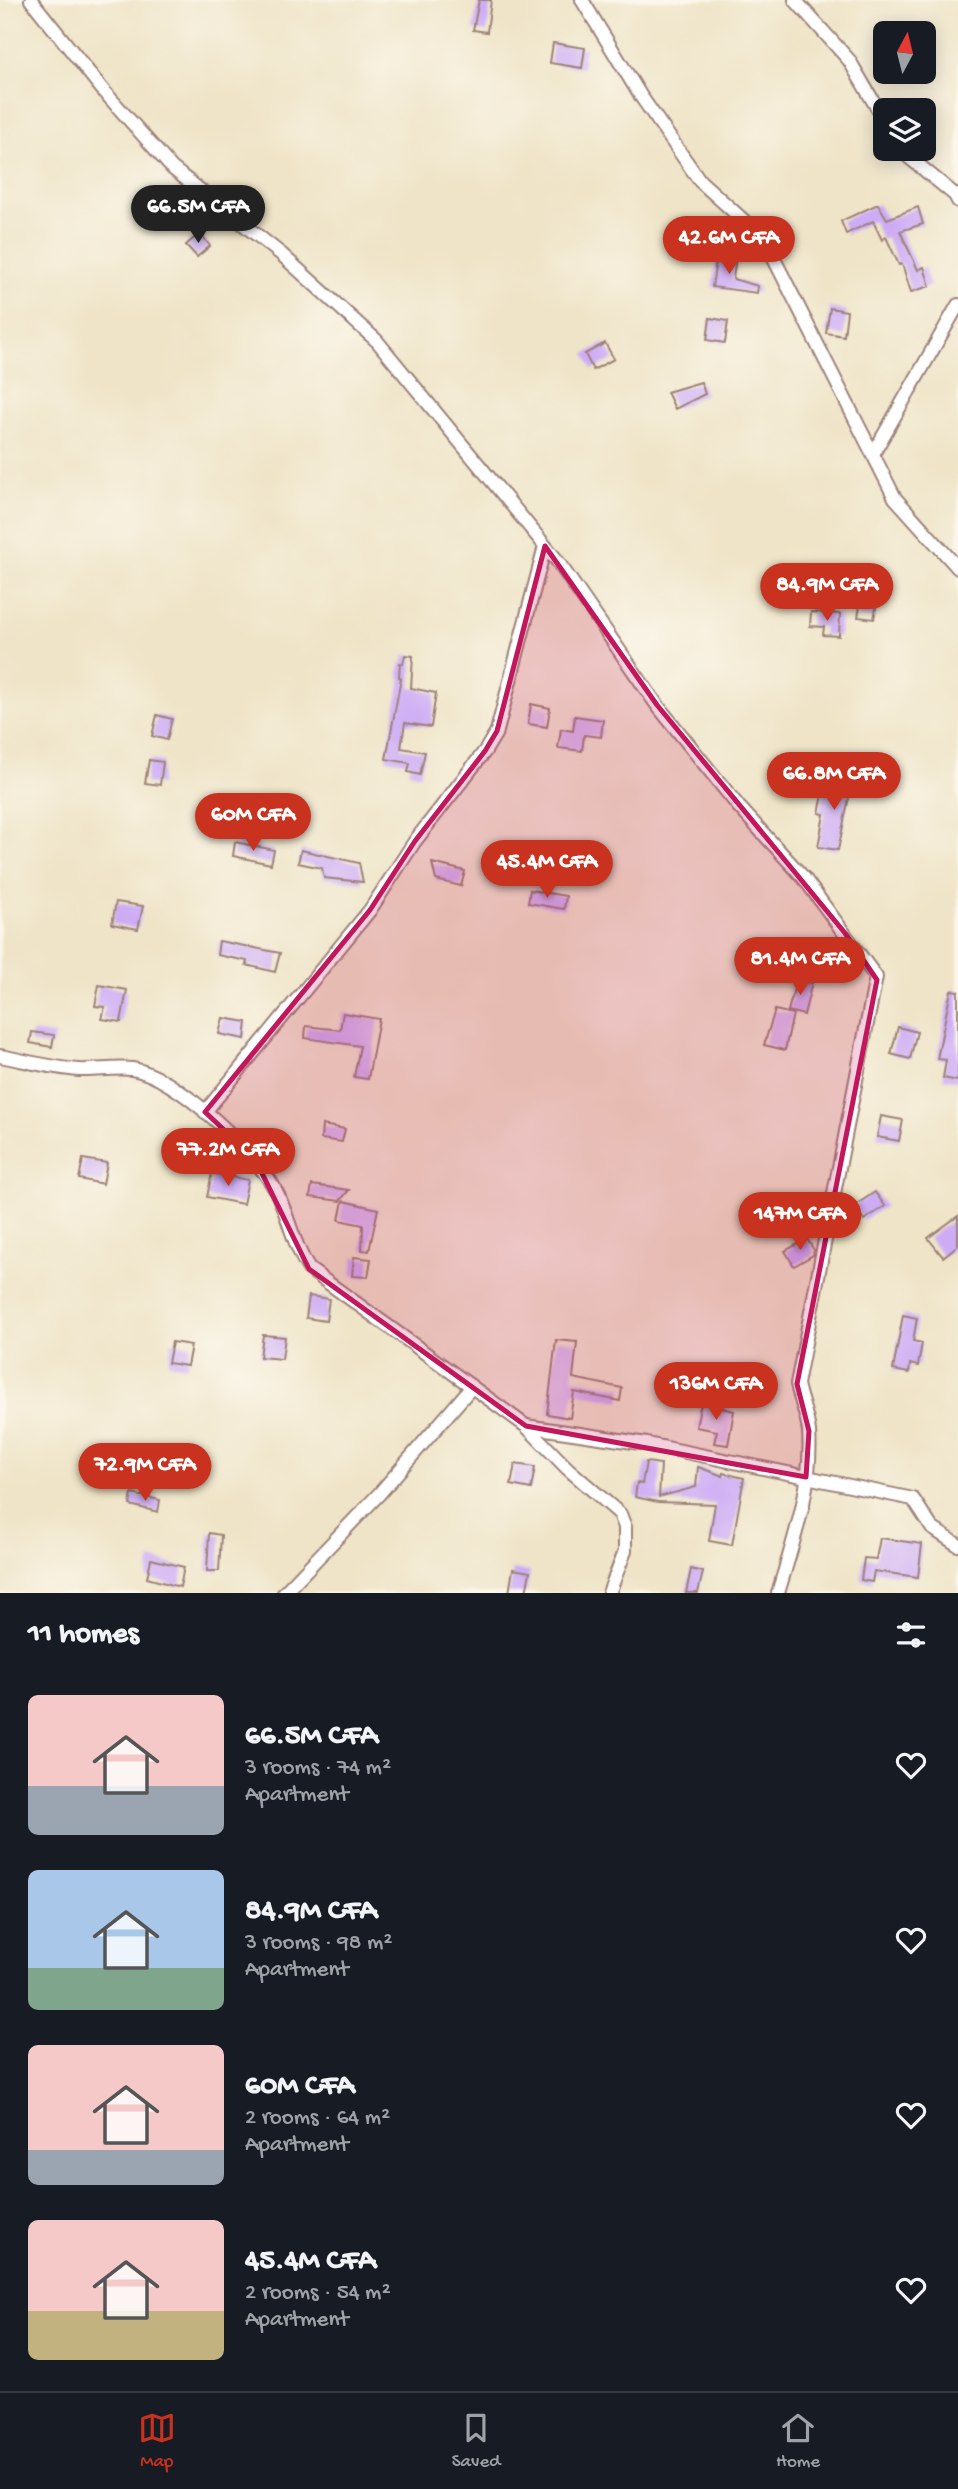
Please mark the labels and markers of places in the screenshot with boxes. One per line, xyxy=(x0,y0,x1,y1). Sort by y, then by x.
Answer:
pin: 66.5M CFA xyxy=(118,186,278,245)
pin: 42.6M CFA xyxy=(649,216,809,276)
pin: 84.9M CFA xyxy=(747,564,907,623)
pin: 66.8M CFA xyxy=(754,752,914,812)
pin: 60M CFA xyxy=(188,794,318,853)
pin: 45.4M CFA xyxy=(467,841,627,900)
pin: 81.4M CFA xyxy=(720,937,880,997)
pin: 77.2M CFA xyxy=(148,1128,308,1188)
pin: 147M CFA xyxy=(728,1192,872,1252)
pin: 136M CFA xyxy=(644,1362,788,1422)
pin: 72.9M CFA xyxy=(65,1444,225,1503)

